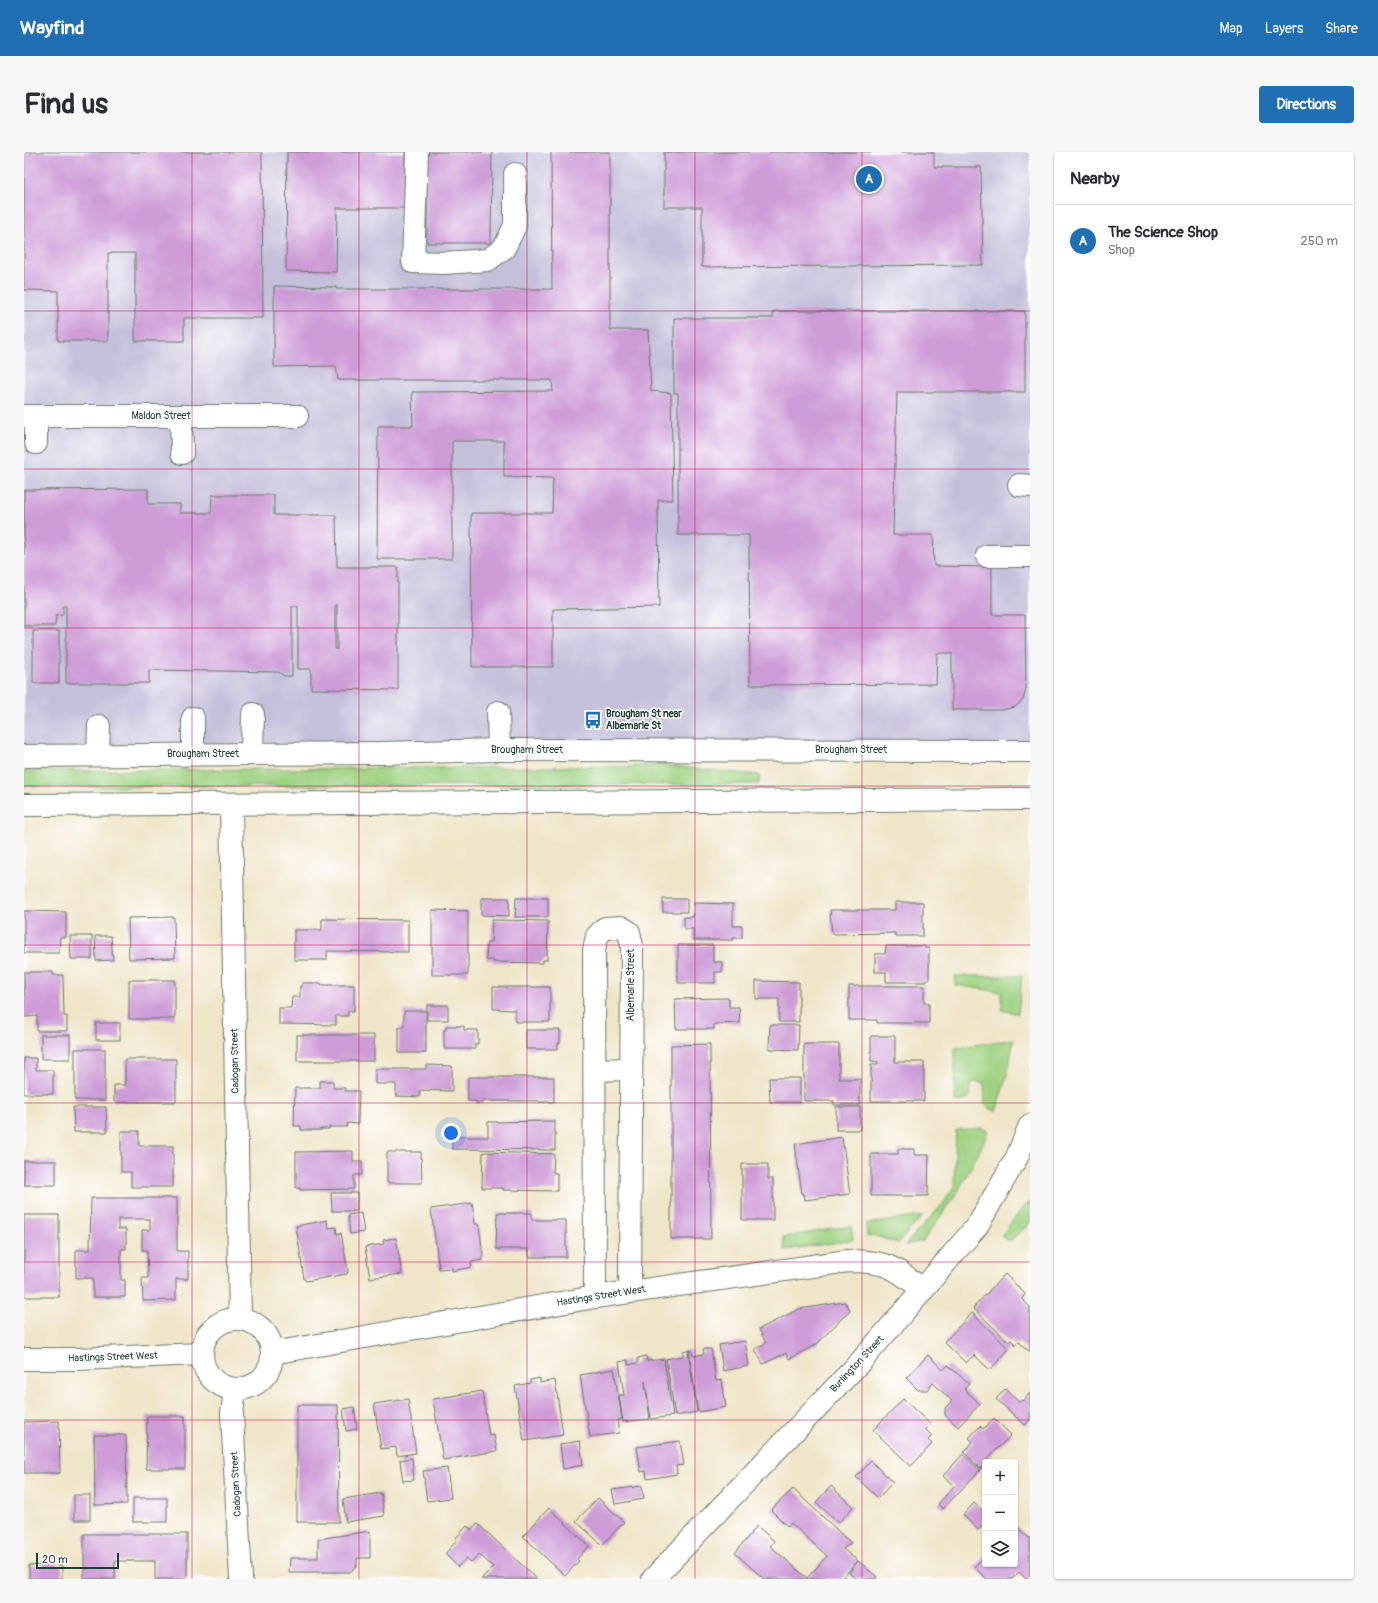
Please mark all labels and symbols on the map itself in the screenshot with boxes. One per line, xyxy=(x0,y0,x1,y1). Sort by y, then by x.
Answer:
pin: A xyxy=(856,164,882,194)
street label: Maldon Street xyxy=(131,410,192,422)
place label: Brougham St near Albemarle St xyxy=(606,708,682,732)
bus stop icon: Brougham St near Albemarle St xyxy=(583,710,603,730)
street label: Brougham Street xyxy=(491,744,564,756)
street label: Brougham Street xyxy=(815,744,888,756)
street label: Brougham Street xyxy=(167,748,240,760)
street label: Albemarle Street xyxy=(625,948,637,1021)
street label: Cadogan Street xyxy=(228,1027,242,1094)
your location xyxy=(441,1123,461,1143)
street label: Hastings Street West xyxy=(556,1283,647,1309)
street label: Burlington Street xyxy=(828,1332,887,1395)
street label: Hastings Street West xyxy=(68,1349,159,1365)
street label: Cadogan Street xyxy=(228,1450,244,1517)
scale bar xyxy=(36,1551,119,1570)

